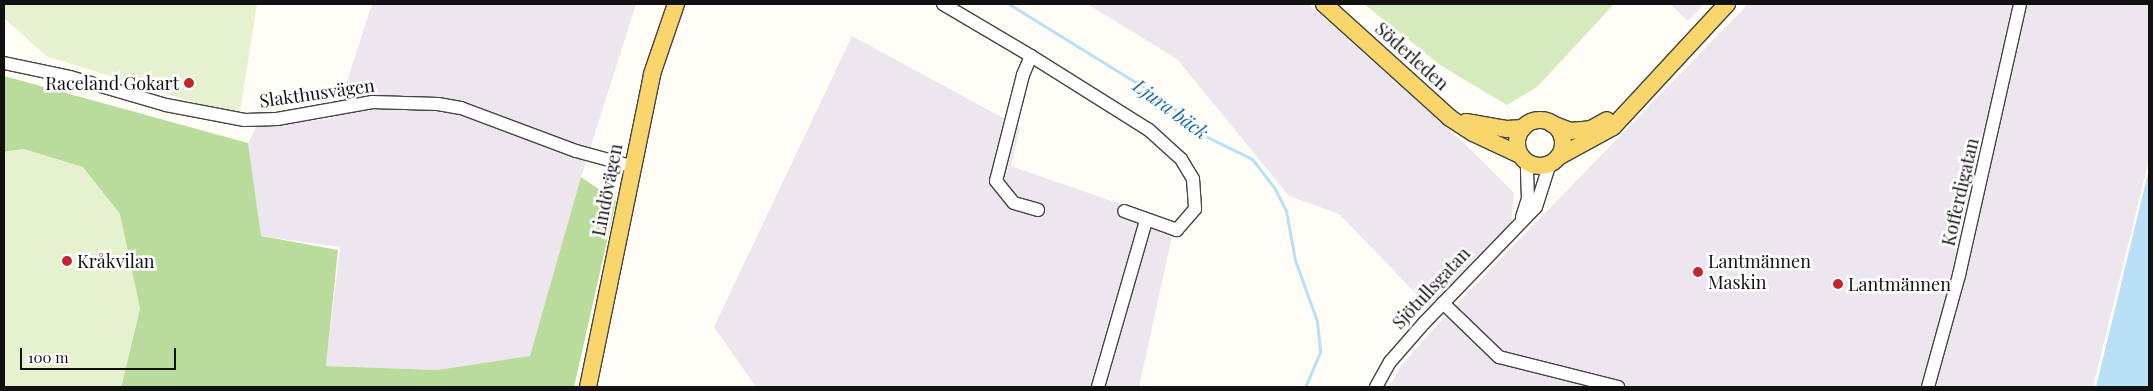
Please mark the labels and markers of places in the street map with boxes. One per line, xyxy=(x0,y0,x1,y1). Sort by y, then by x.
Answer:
place label: Raceland Gokart xyxy=(45,72,179,94)
marker: Raceland Gokart xyxy=(183,77,195,89)
place label: Kråkvilan xyxy=(77,250,155,272)
place label: Lantmännen Maskin xyxy=(1708,251,1811,294)
marker: Kråkvilan xyxy=(61,255,73,267)
marker: Lantmännen Maskin xyxy=(1692,266,1704,278)
place label: Lantmännen xyxy=(1848,273,1951,295)
marker: Lantmännen xyxy=(1832,278,1844,290)

